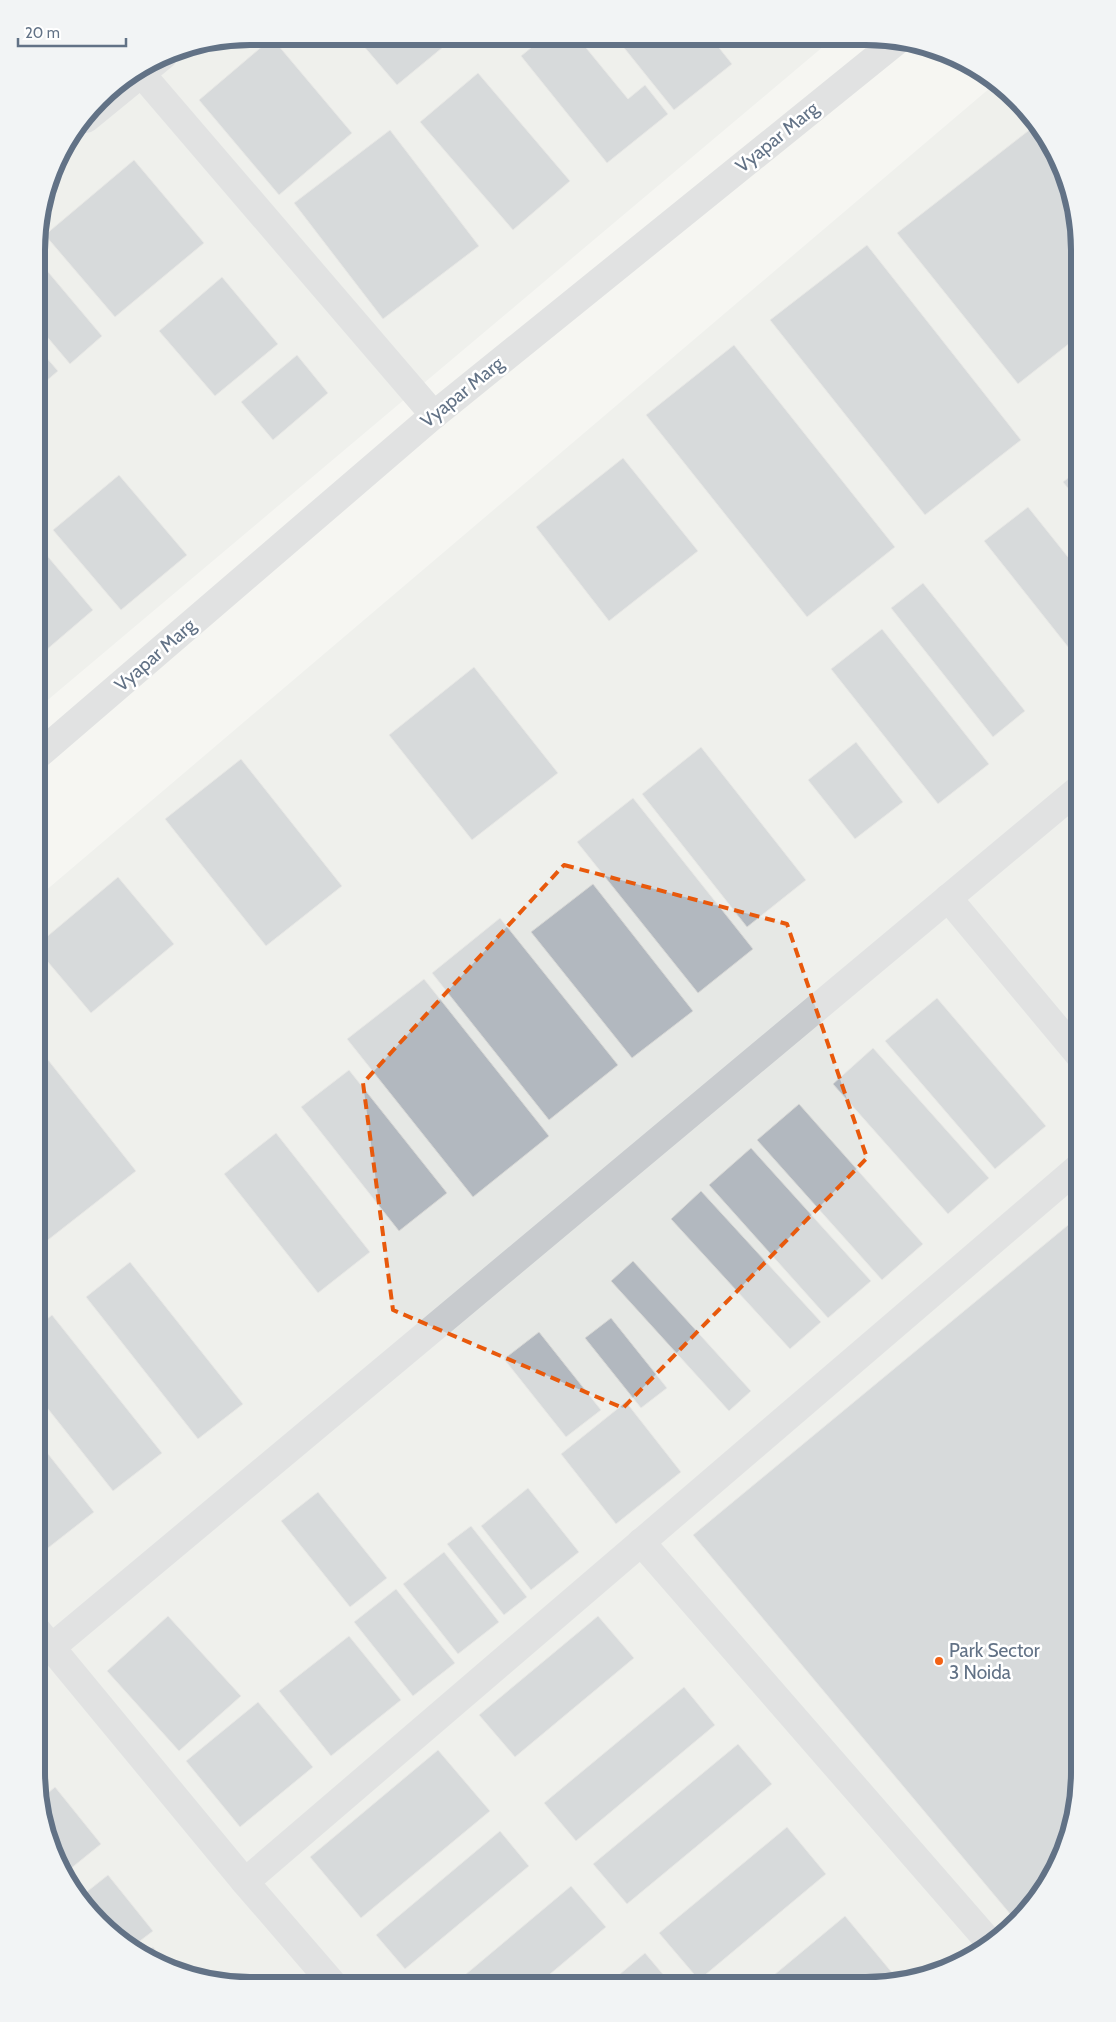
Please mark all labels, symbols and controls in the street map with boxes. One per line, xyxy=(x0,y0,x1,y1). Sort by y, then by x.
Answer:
scale bar xyxy=(18,15,125,47)
text: 20 m xyxy=(25,24,60,42)
street label: Vyapar Marg xyxy=(731,96,823,177)
street label: Vyapar Marg xyxy=(416,351,508,432)
street label: Vyapar Marg xyxy=(110,613,201,696)
place label: Park Sector 3 Noida xyxy=(949,1639,1040,1684)
marker: Park Sector 3 Noida xyxy=(933,1655,945,1667)

